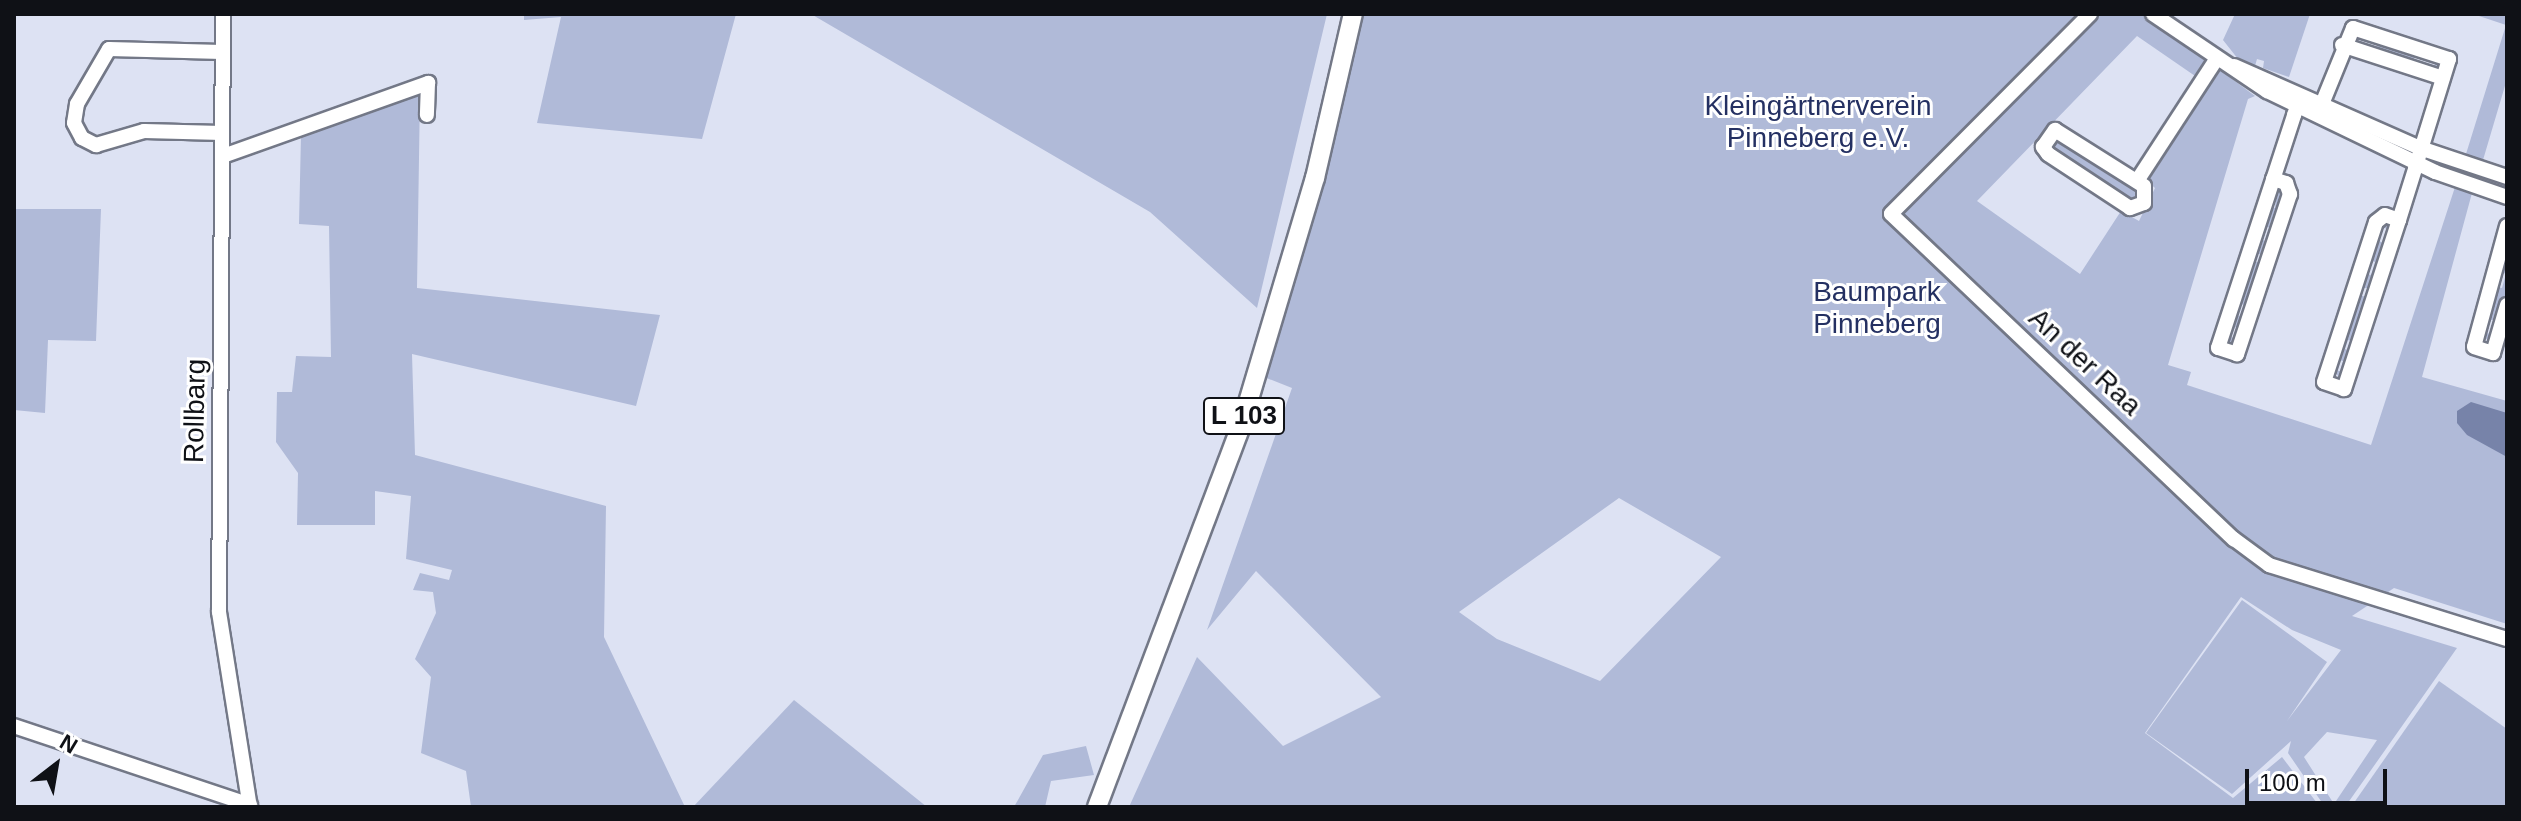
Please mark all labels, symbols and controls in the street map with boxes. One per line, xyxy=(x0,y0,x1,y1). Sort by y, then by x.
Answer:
park label: Kleingärtnerverein Pinneberg e.V. xyxy=(1704,89,1932,155)
park label: Baumpark Pinneberg xyxy=(1813,275,1941,341)
street label: An der Raa xyxy=(2022,301,2148,423)
street label: Rollbarg xyxy=(177,359,213,463)
road number: L 103 xyxy=(1202,394,1286,438)
north arrow xyxy=(16,725,96,805)
text: N xyxy=(55,729,82,759)
scale bar xyxy=(2249,753,2391,803)
text: 100 m xyxy=(2259,769,2326,796)

